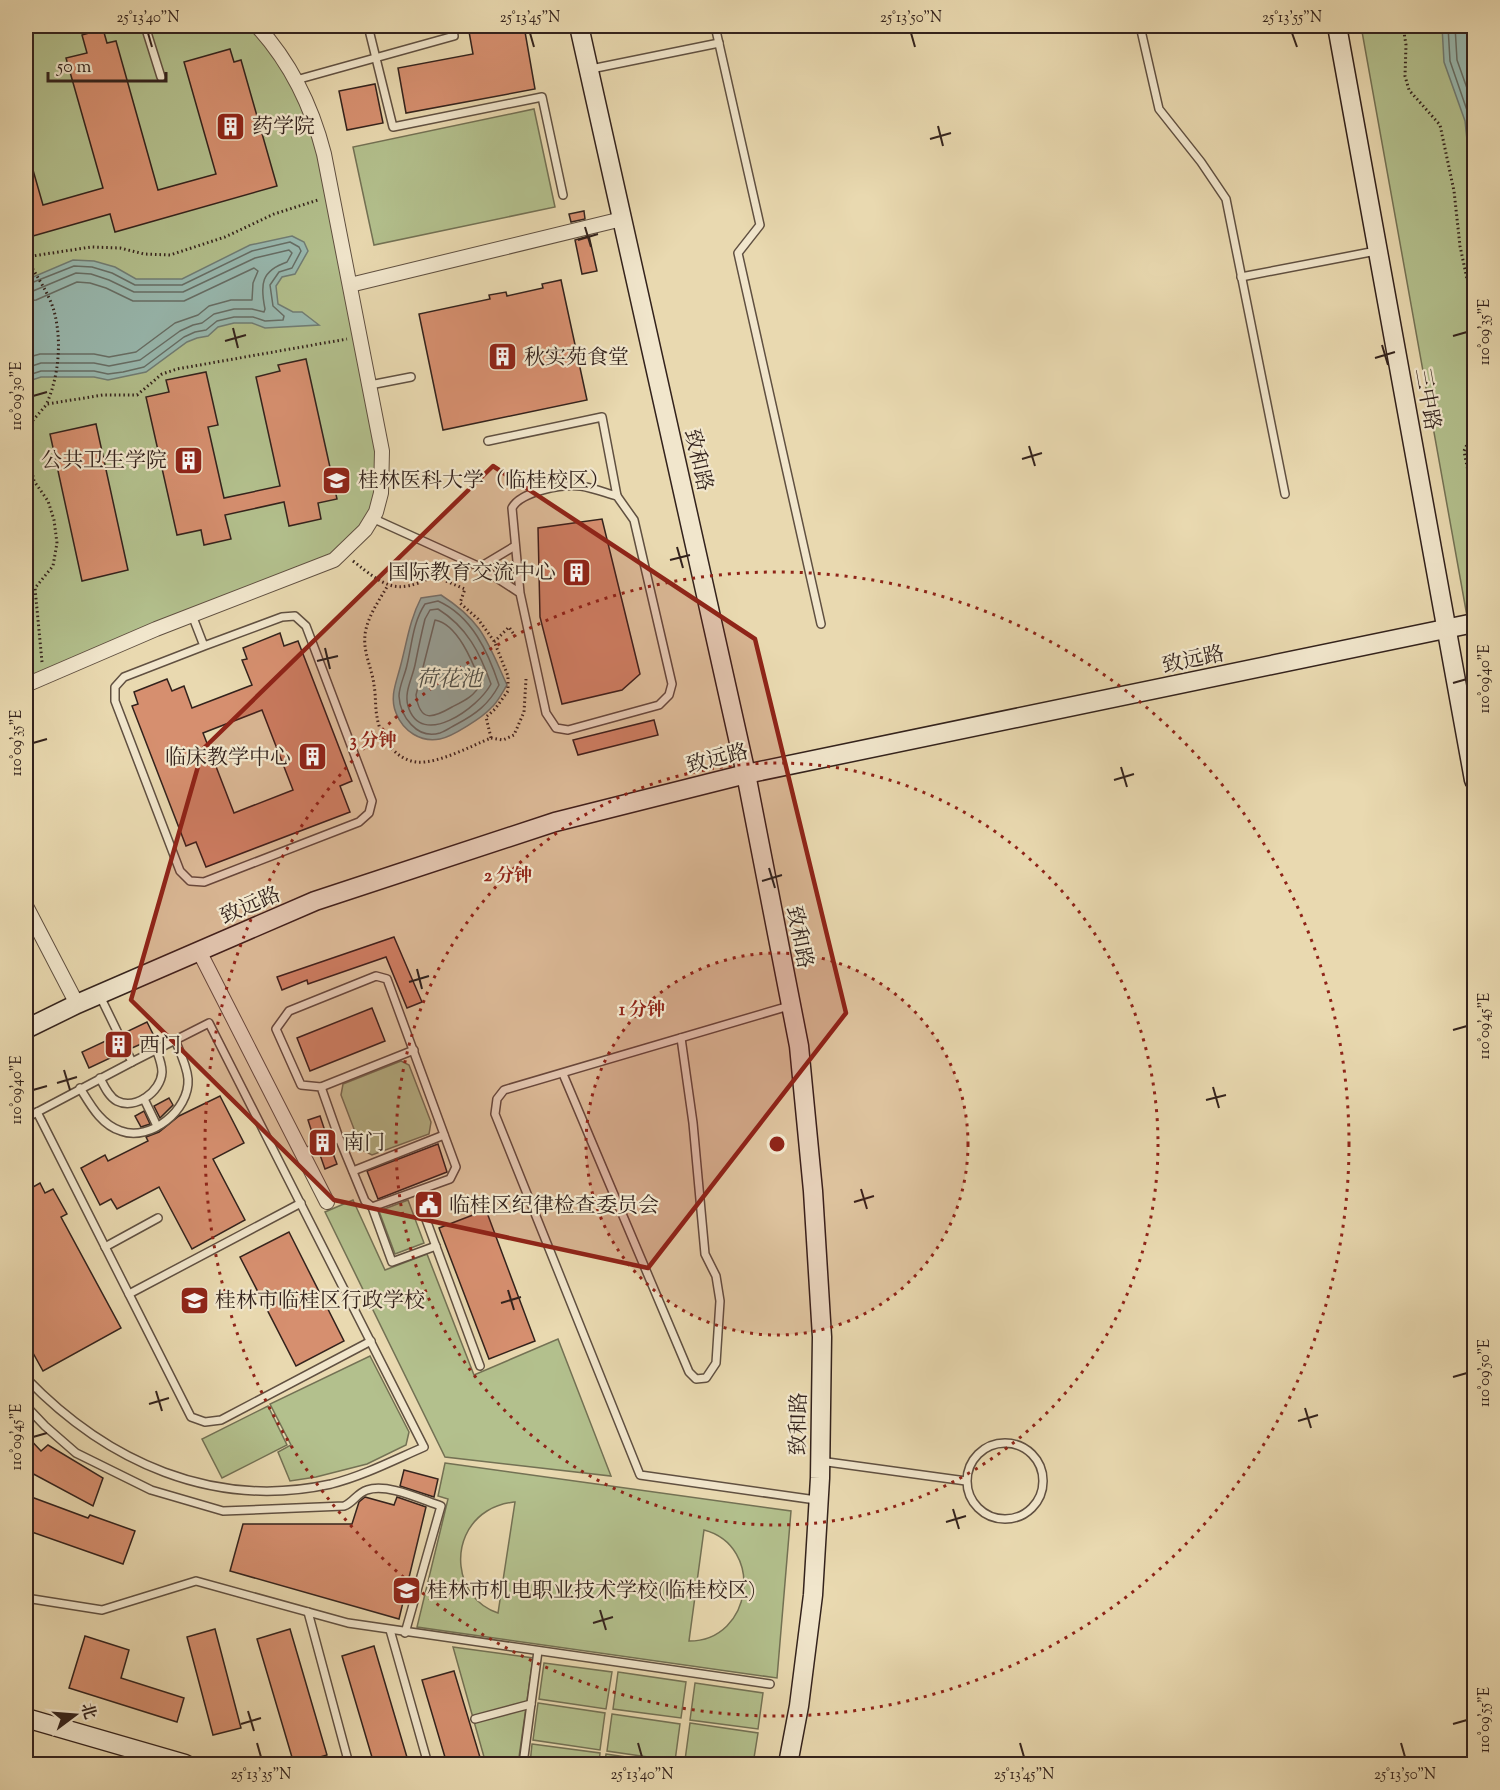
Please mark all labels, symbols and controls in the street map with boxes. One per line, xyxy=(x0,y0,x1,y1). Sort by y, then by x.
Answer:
text: 25°13'40"N xyxy=(117,8,179,29)
text: 25°13'45"N xyxy=(500,8,560,29)
text: 25°13'50"N xyxy=(880,8,942,29)
text: 25°13'55"N xyxy=(1262,8,1322,29)
scale bar xyxy=(48,45,166,83)
text: 50 m xyxy=(56,55,92,81)
building icon: 药学院 xyxy=(215,110,247,142)
place label: 药学院 xyxy=(252,113,315,143)
text: 110°09'35"E xyxy=(1475,299,1496,365)
building icon: 秋实苑食堂 xyxy=(487,341,519,373)
place label: 秋实苑食堂 xyxy=(524,344,629,374)
text: 110°09'30"E xyxy=(7,362,28,430)
street label: 三中路 xyxy=(1406,366,1446,433)
street label: 致和路 xyxy=(675,426,719,495)
building icon: 公共卫生学院 xyxy=(172,444,204,476)
place label: 公共卫生学院 xyxy=(41,447,167,477)
school or university icon: 桂林医科大学（临桂校区） xyxy=(321,464,353,496)
place label: 桂林医科大学（临桂校区） xyxy=(358,467,610,497)
building icon: 国际教育交流中心 xyxy=(561,556,593,588)
place label: 国际教育交流中心 xyxy=(388,559,556,589)
street label: 致远路 xyxy=(1159,640,1227,682)
text: 110°09'40"E xyxy=(1475,645,1496,714)
water label: 荷花池 xyxy=(416,665,485,697)
text: 110°09'35"E xyxy=(7,710,28,776)
text: 3 分钟 xyxy=(349,729,397,755)
street label: 致远路 xyxy=(683,738,752,782)
building icon: 临床教学中心 xyxy=(296,741,328,773)
place label: 临床教学中心 xyxy=(165,744,291,774)
text: 2 分钟 xyxy=(484,864,532,890)
street label: 致远路 xyxy=(216,881,286,933)
street label: 致和路 xyxy=(777,904,819,971)
text: 110°09'45"E xyxy=(1475,993,1496,1059)
text: 1 分钟 xyxy=(619,998,665,1024)
building icon: 西门 xyxy=(102,1029,134,1061)
place label: 西门 xyxy=(139,1032,181,1062)
text: 110°09'40"E xyxy=(7,1056,28,1125)
building icon: 南门 xyxy=(306,1126,338,1158)
place label: 南门 xyxy=(343,1129,385,1159)
centre of rings xyxy=(767,1134,787,1154)
public building icon: 临桂区纪律检查委员会 xyxy=(412,1189,444,1221)
place label: 临桂区纪律检查委员会 xyxy=(449,1192,659,1222)
school or university icon: 桂林市临桂区行政学校 xyxy=(178,1284,210,1316)
place label: 桂林市临桂区行政学校 xyxy=(215,1287,425,1317)
text: 110°09'50"E xyxy=(1475,1339,1496,1407)
street label: 致和路 xyxy=(784,1392,816,1456)
text: 110°09'45"E xyxy=(7,1404,28,1470)
school or university icon: 桂林市机电职业技术学校(临桂校区) xyxy=(390,1574,422,1606)
place label: 桂林市机电职业技术学校(临桂校区) xyxy=(427,1577,756,1607)
north arrow xyxy=(45,1685,105,1745)
text: 110°09'55"E xyxy=(1475,1687,1496,1753)
text: 北 xyxy=(74,1701,100,1722)
text: 25°13'35"N xyxy=(231,1765,291,1786)
text: 25°13'40"N xyxy=(611,1765,673,1786)
text: 25°13'45"N xyxy=(994,1765,1054,1786)
text: 25°13'50"N xyxy=(1374,1765,1436,1786)

